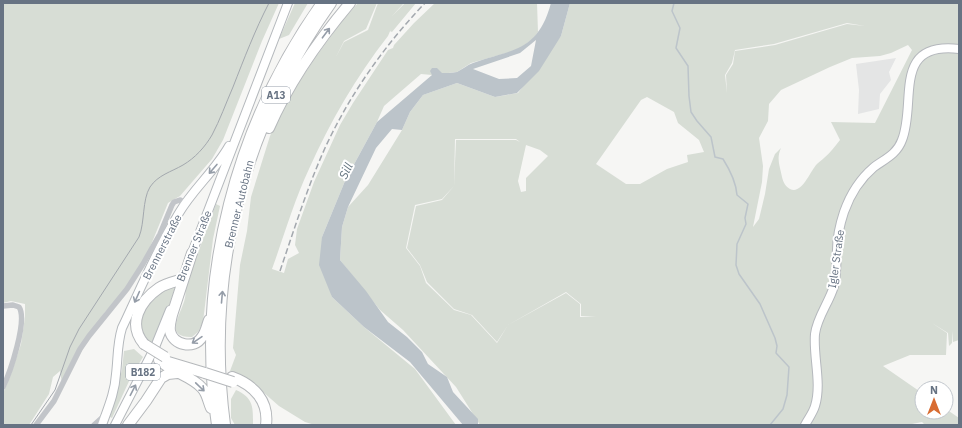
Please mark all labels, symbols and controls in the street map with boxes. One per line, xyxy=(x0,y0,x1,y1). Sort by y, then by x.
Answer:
one-way arrow xyxy=(321,28,330,39)
road number: A13 xyxy=(262,87,290,103)
street label: Brenner Autobahn xyxy=(221,158,257,250)
water label: Sill xyxy=(335,159,356,181)
one-way arrow xyxy=(208,164,217,174)
street label: Brenner Straße xyxy=(173,208,215,284)
street label: Brennerstraße xyxy=(139,212,185,282)
street label: Igler Straße xyxy=(825,229,847,289)
one-way arrow xyxy=(133,291,140,303)
one-way arrow xyxy=(219,291,226,304)
one-way arrow xyxy=(192,336,203,345)
road number: B182 xyxy=(126,364,160,380)
north arrow xyxy=(914,380,954,420)
one-way arrow xyxy=(195,382,205,392)
text: N xyxy=(930,383,938,397)
one-way arrow xyxy=(130,385,137,397)

